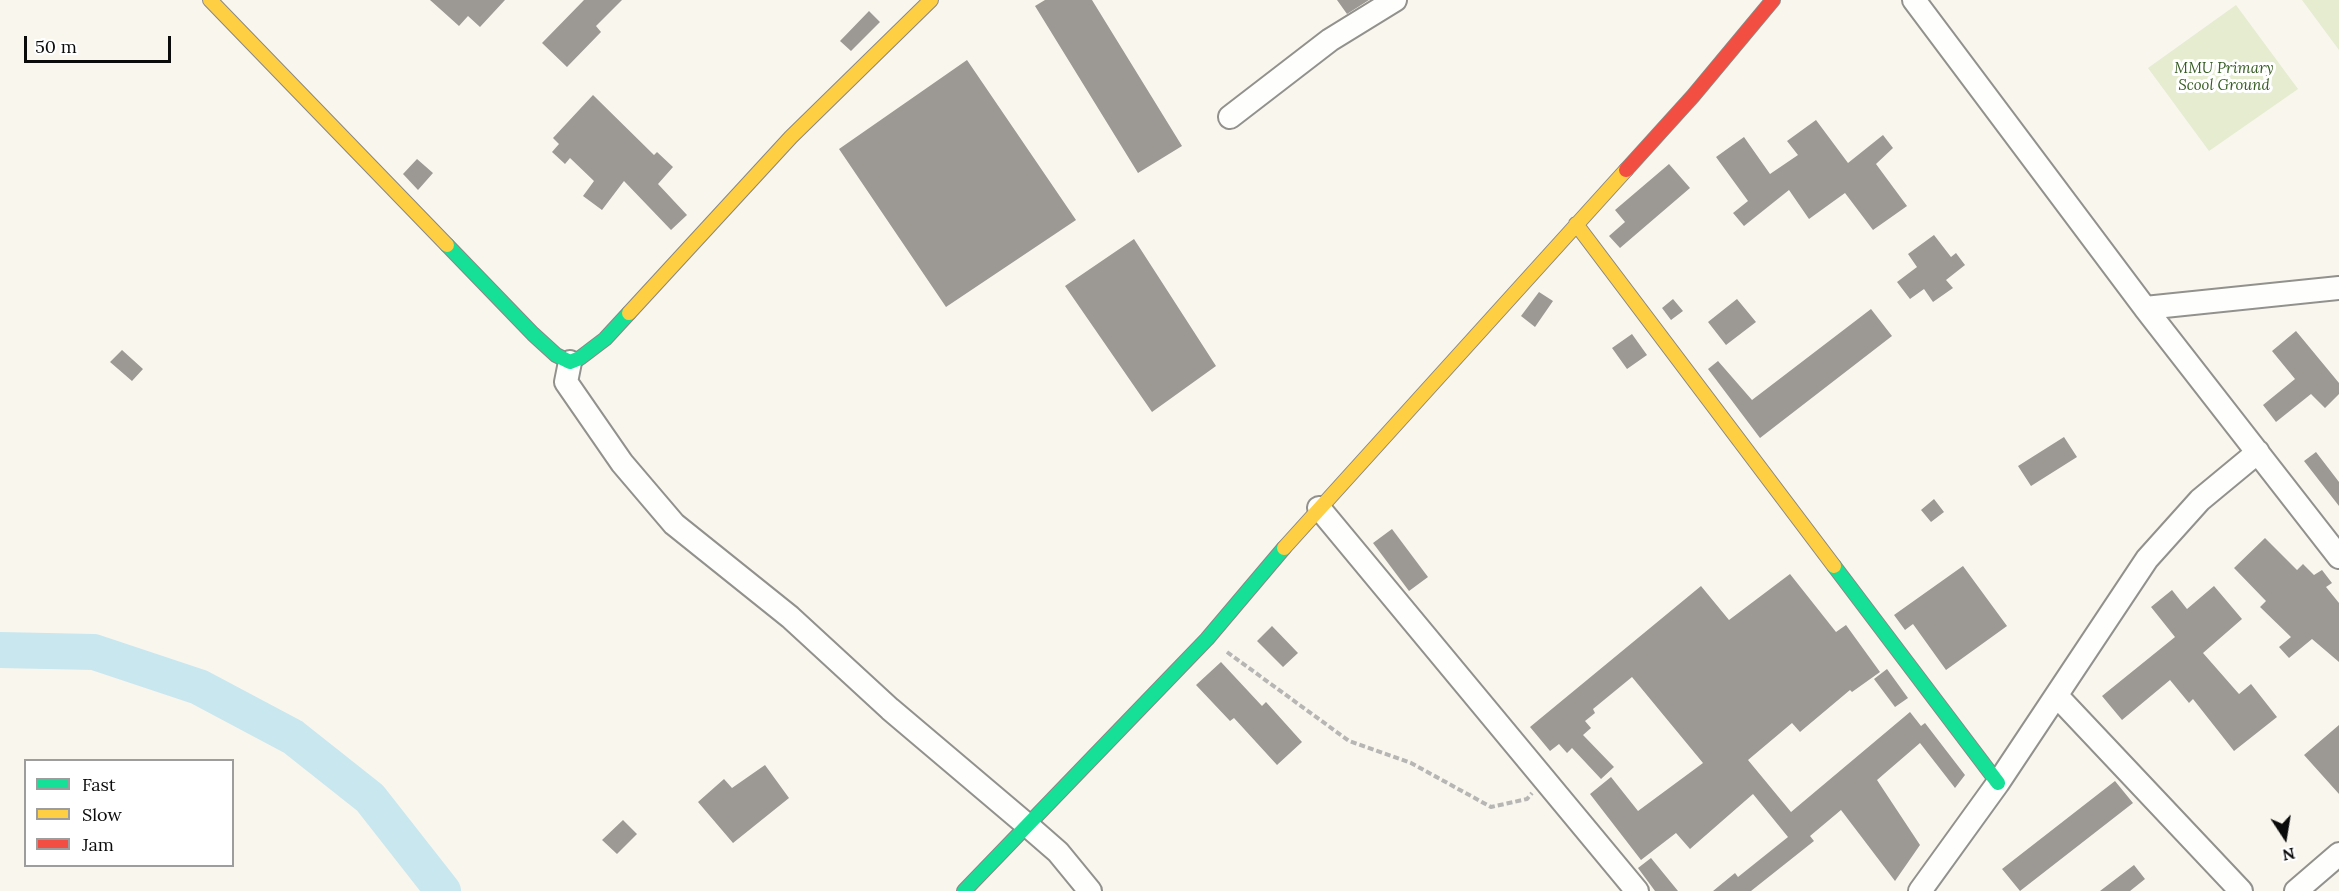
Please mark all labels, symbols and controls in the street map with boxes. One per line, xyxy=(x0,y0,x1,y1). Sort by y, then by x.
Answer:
scale bar xyxy=(27,24,174,62)
text: 50 m xyxy=(35,35,77,58)
park label: MMU Primary Scool Ground xyxy=(2174,60,2274,95)
legend xyxy=(24,759,234,867)
text: Fast xyxy=(82,773,116,796)
text: Slow xyxy=(82,803,122,826)
north arrow xyxy=(2255,807,2315,867)
text: Jam xyxy=(82,833,114,856)
text: N xyxy=(2281,844,2297,866)

